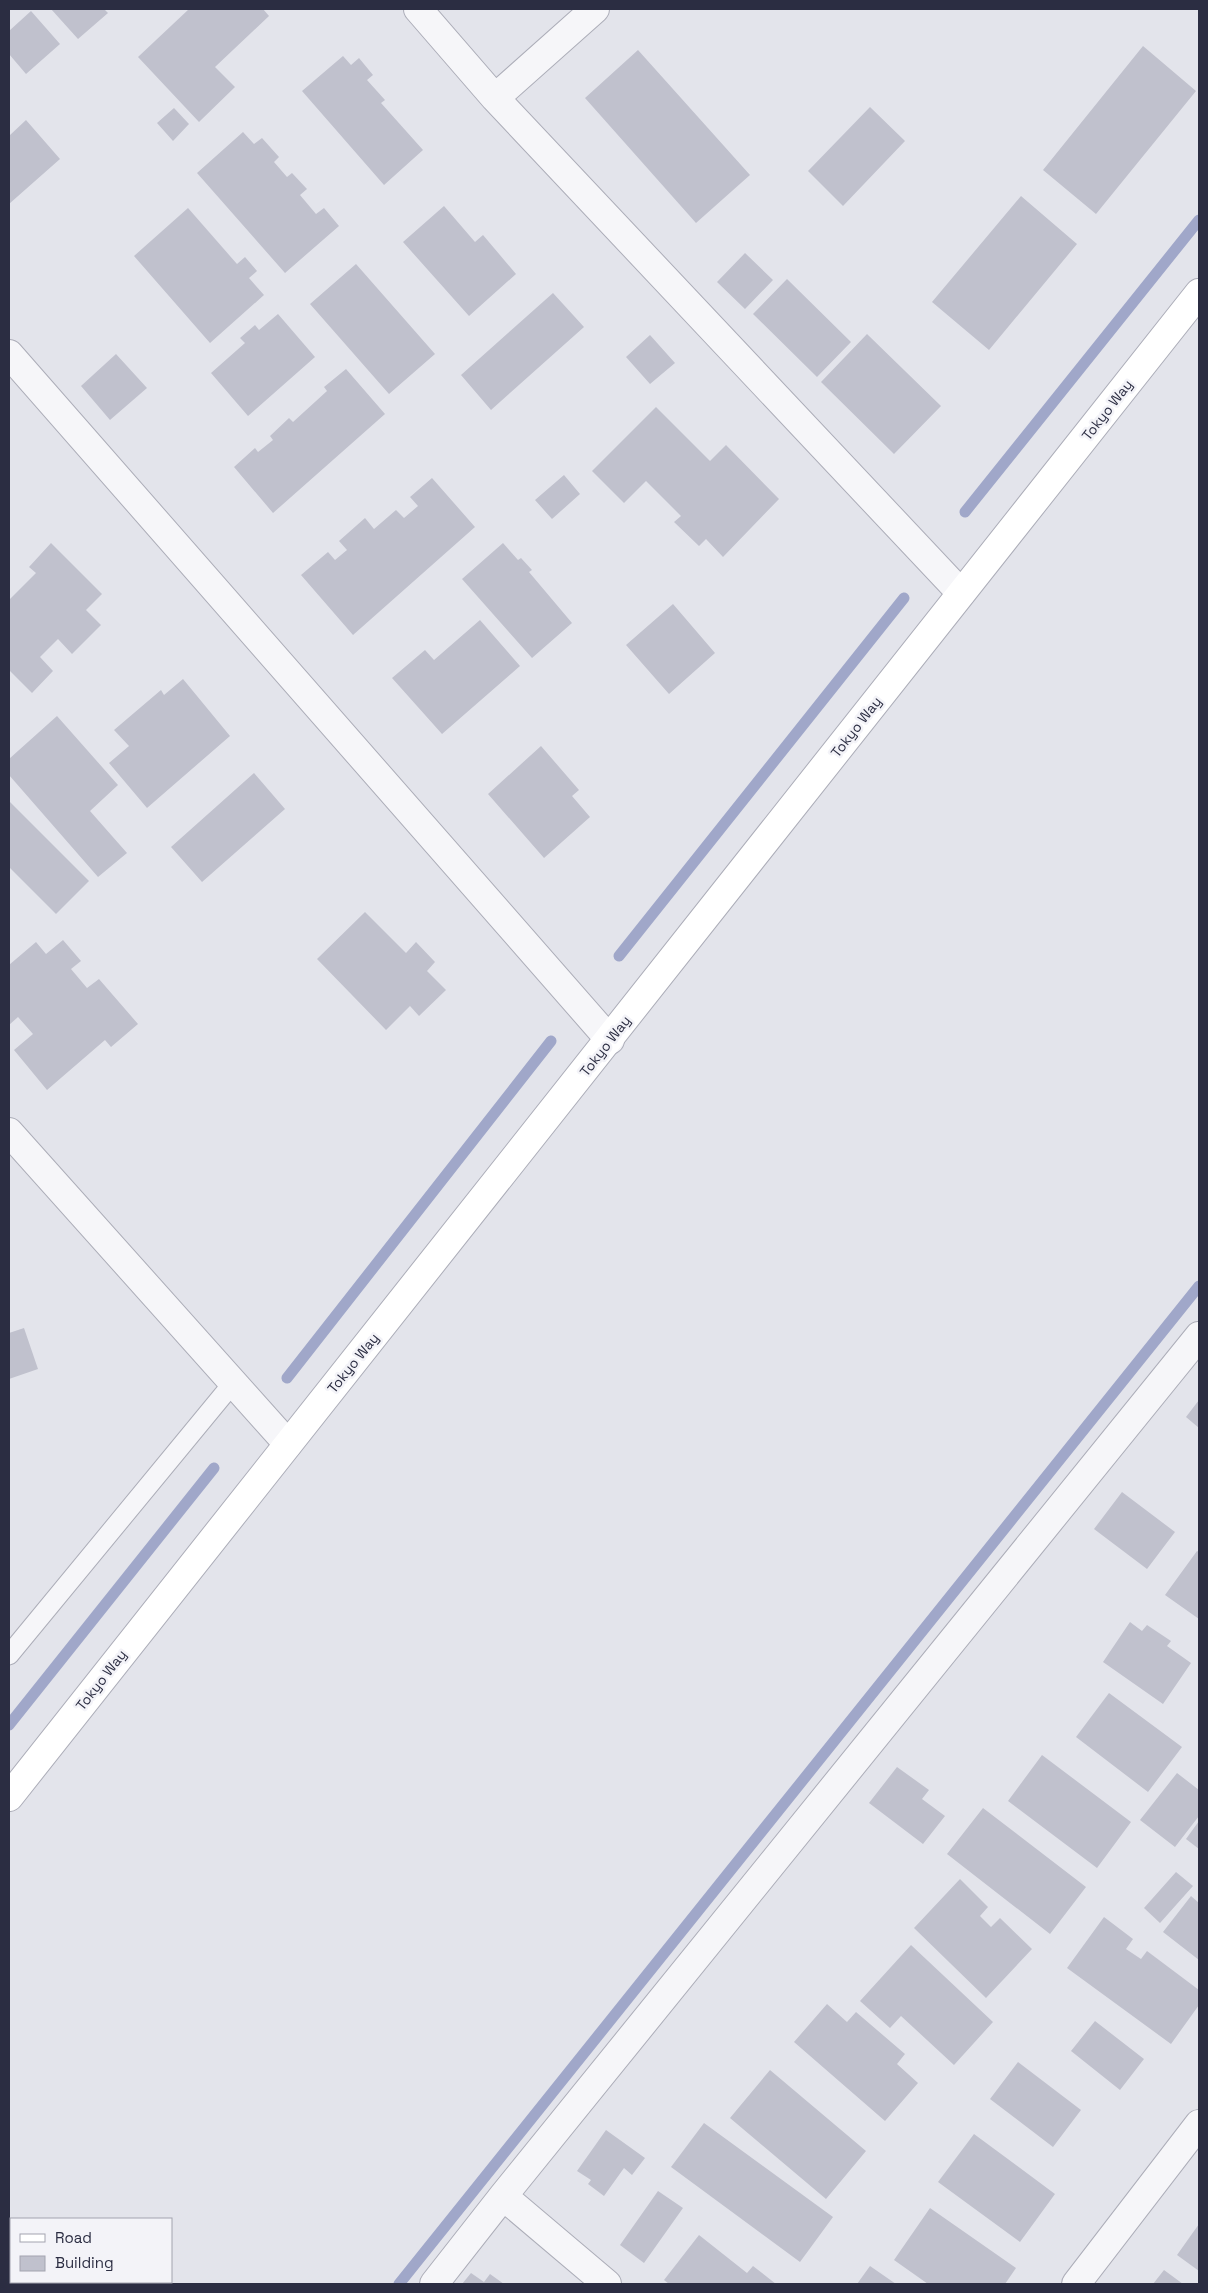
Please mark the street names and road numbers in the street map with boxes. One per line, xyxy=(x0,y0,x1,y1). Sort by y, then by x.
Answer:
street label: Tokyo Way xyxy=(1078,376,1136,444)
street label: Tokyo Way xyxy=(827,693,885,761)
street label: Tokyo Way xyxy=(576,1012,634,1080)
street label: Tokyo Way xyxy=(323,1329,383,1397)
street label: Tokyo Way xyxy=(72,1646,130,1714)

